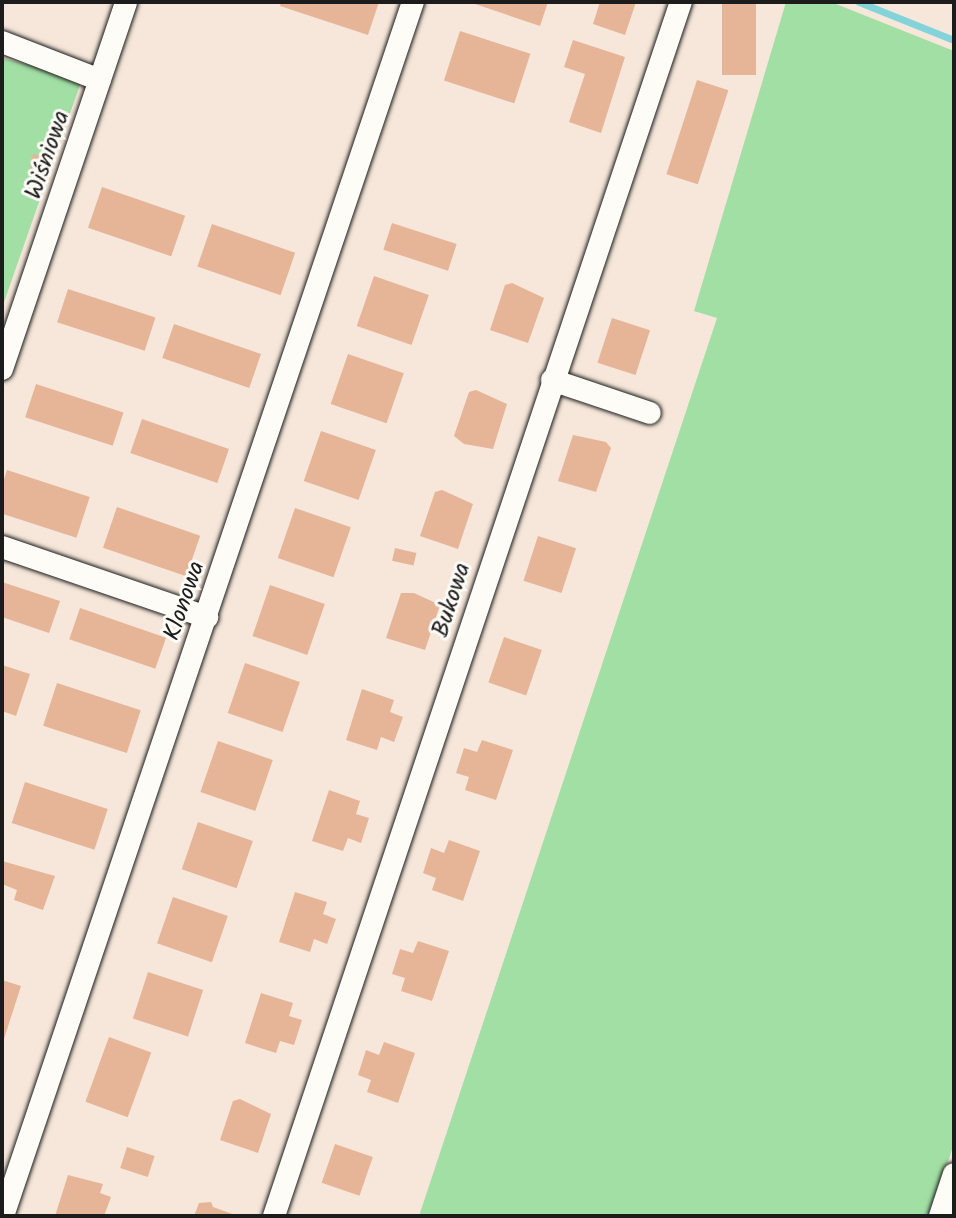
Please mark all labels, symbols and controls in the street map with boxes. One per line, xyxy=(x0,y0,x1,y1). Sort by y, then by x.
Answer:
street label: Wiśniowa xyxy=(19,107,77,203)
street label: Klonowa xyxy=(158,558,212,644)
street label: Bukowa xyxy=(427,559,477,641)

